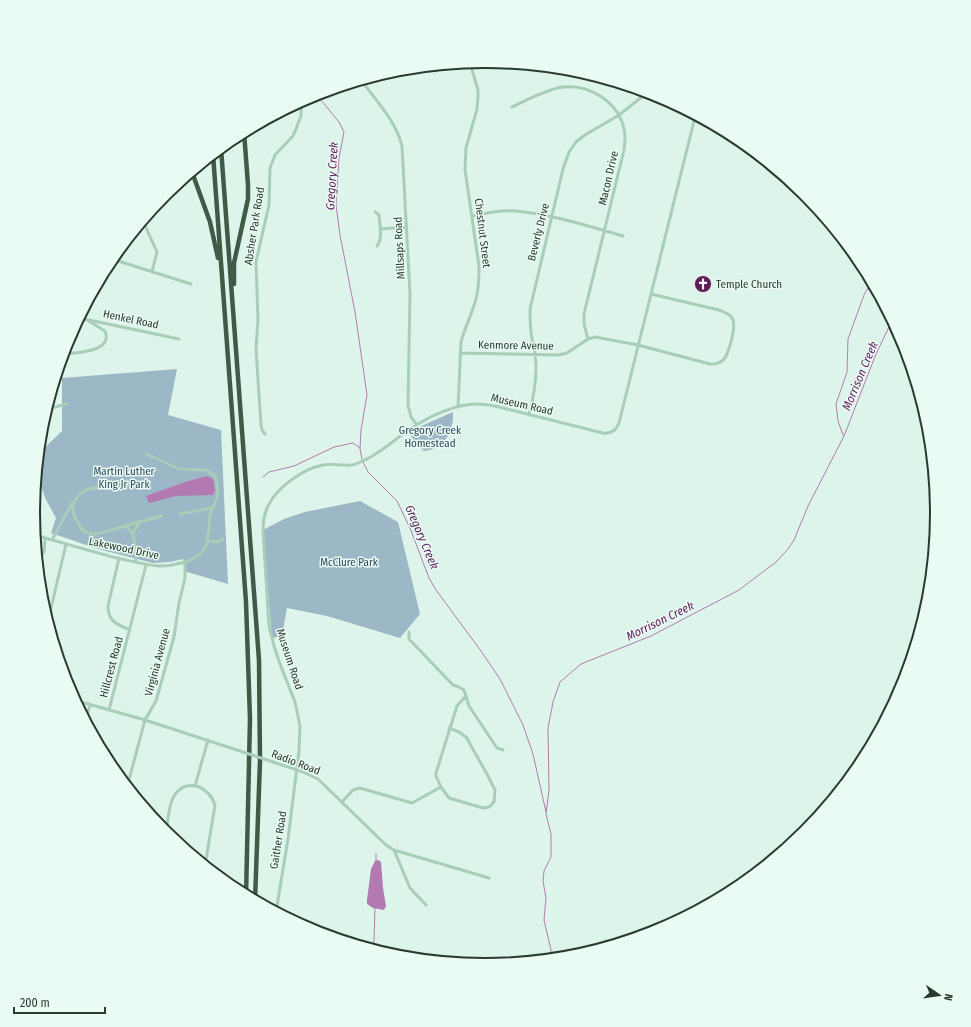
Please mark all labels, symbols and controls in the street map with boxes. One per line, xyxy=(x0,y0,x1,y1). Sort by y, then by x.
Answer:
water label: Gregory Creek xyxy=(323,142,341,210)
street label: Macon Drive xyxy=(596,150,621,206)
street label: Absher Park Road xyxy=(242,186,267,266)
street label: Chestnut Street xyxy=(472,198,493,269)
street label: Beverly Drive xyxy=(525,202,552,262)
street label: Millsaps Road xyxy=(391,216,408,279)
church icon: Temple Church xyxy=(693,274,713,294)
place label: Temple Church xyxy=(716,278,782,291)
street label: Henkel Road xyxy=(102,307,160,332)
street label: Kenmore Avenue xyxy=(478,338,554,353)
water label: Morrison Creek xyxy=(839,339,881,413)
street label: Museum Road xyxy=(490,391,554,418)
park label: Gregory Creek Homestead xyxy=(399,424,462,450)
park label: Martin Luther King Jr Park xyxy=(94,465,155,491)
water label: Gregory Creek xyxy=(402,503,442,571)
street label: Lakewood Drive xyxy=(88,535,160,562)
park label: McClure Park xyxy=(320,556,379,569)
water label: Morrison Creek xyxy=(624,599,696,643)
street label: Virginia Avenue xyxy=(142,627,173,697)
street label: Museum Road xyxy=(274,627,305,691)
street label: Hillcrest Road xyxy=(97,635,126,699)
street label: Radio Road xyxy=(270,747,322,778)
street label: Gaither Road xyxy=(267,810,289,870)
north arrow xyxy=(919,975,959,1015)
scale bar xyxy=(14,989,105,1015)
text: N xyxy=(941,992,955,1002)
text: 200 m xyxy=(20,996,50,1010)

